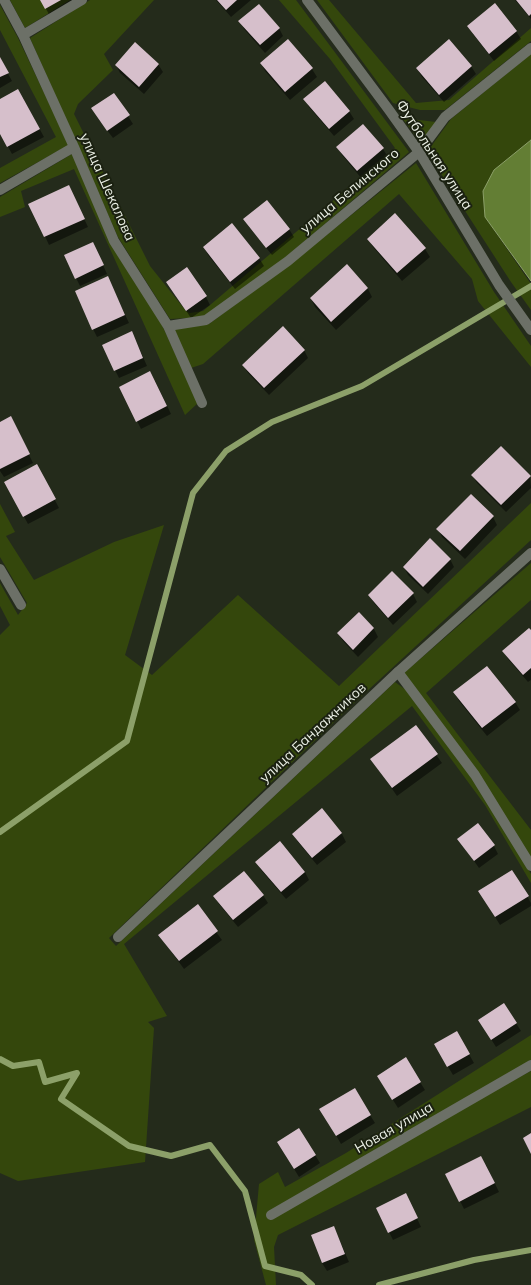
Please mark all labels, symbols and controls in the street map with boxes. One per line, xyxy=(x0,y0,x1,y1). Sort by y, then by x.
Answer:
street label: Футбольная улица xyxy=(392,97,476,213)
street label: улица Шекалова xyxy=(76,131,138,243)
street label: улица Белинского xyxy=(297,145,403,237)
street label: улица Бандажников xyxy=(256,679,370,787)
street label: Новая улица xyxy=(352,1099,436,1157)

